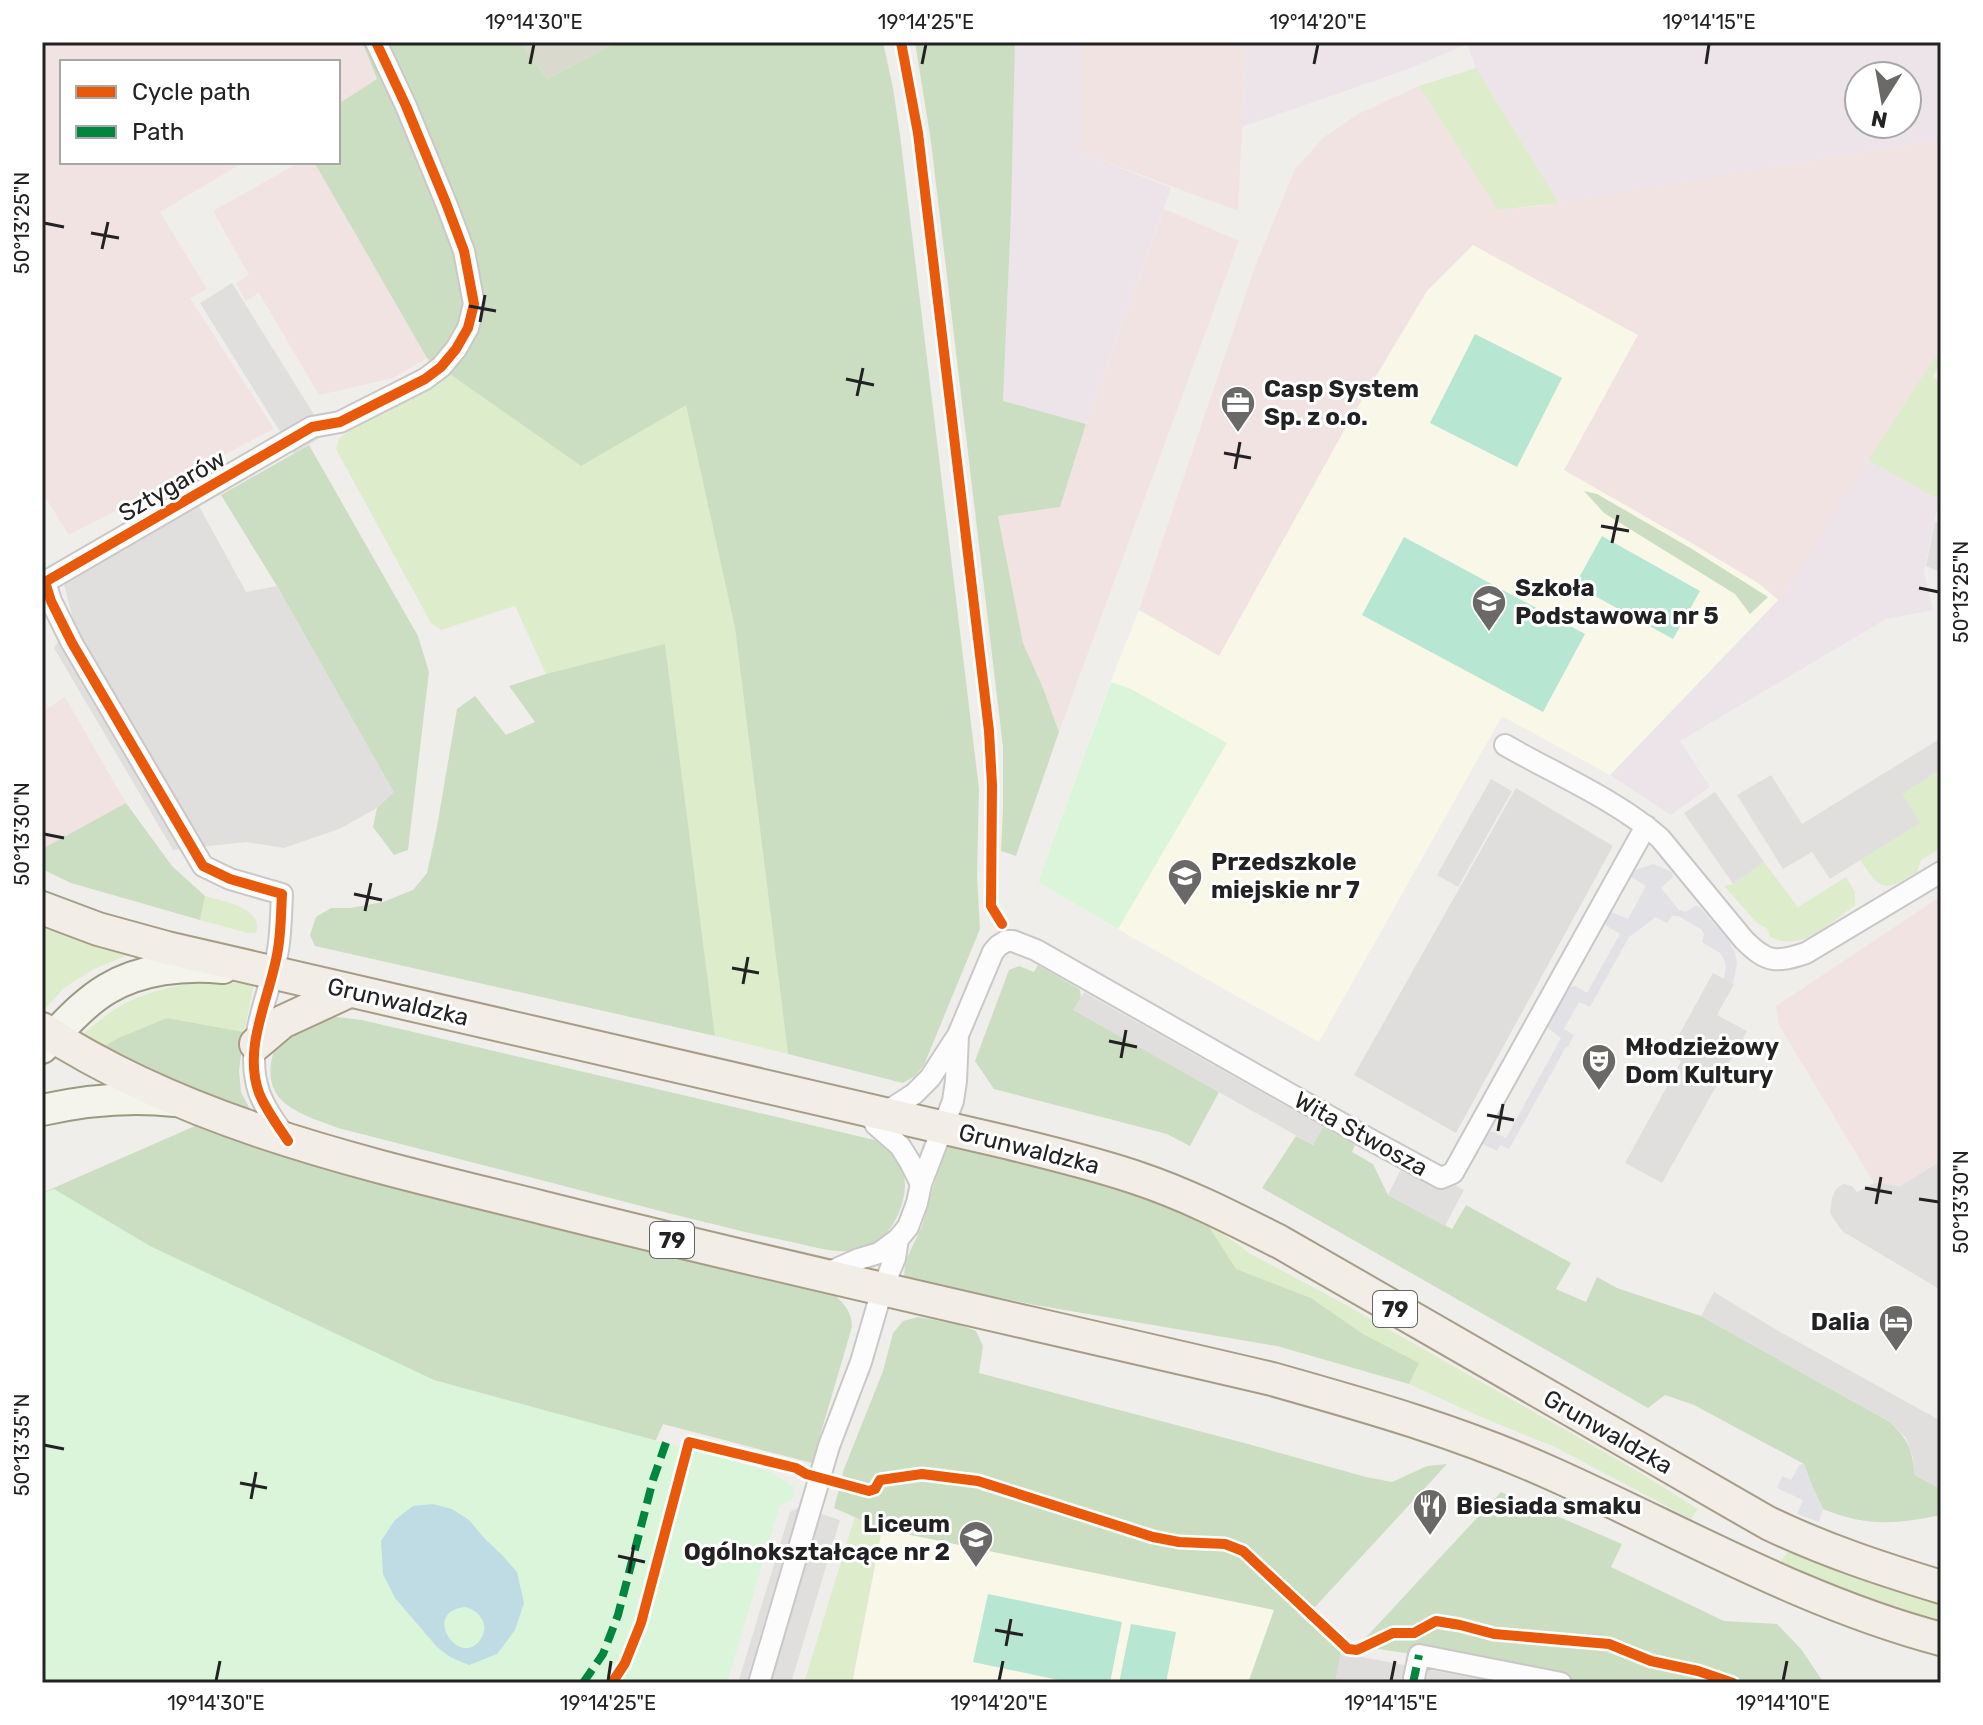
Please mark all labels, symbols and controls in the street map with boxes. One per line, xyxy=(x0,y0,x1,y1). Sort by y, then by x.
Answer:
text: 19°14'30"E xyxy=(485,10,583,34)
text: 19°14'25"E xyxy=(878,10,974,34)
text: 19°14'20"E xyxy=(1269,10,1367,34)
text: 19°14'15"E xyxy=(1662,10,1756,34)
legend xyxy=(60,60,340,164)
north arrow xyxy=(1843,60,1923,140)
text: Cycle path xyxy=(132,78,251,106)
text: N xyxy=(1869,104,1890,134)
text: Path xyxy=(132,118,184,146)
text: 50°13'25"N xyxy=(10,172,34,274)
place label: Casp System Sp. z o.o. xyxy=(1264,375,1419,431)
office icon: Casp System Sp. z o.o. xyxy=(1219,384,1257,434)
street label: Sztygarów xyxy=(114,444,230,528)
text: 50°13'25"N xyxy=(1949,541,1973,643)
place label: Szkoła Podstawowa nr 5 xyxy=(1515,574,1719,630)
school or university icon: Szkoła Podstawowa nr 5 xyxy=(1470,583,1508,633)
text: 50°13'30"N xyxy=(10,782,34,886)
place label: Przedszkole miejskie nr 7 xyxy=(1211,848,1360,904)
school or university icon: Przedszkole miejskie nr 7 xyxy=(1166,857,1204,907)
street label: Grunwaldzka xyxy=(325,972,471,1032)
place label: Młodzieżowy Dom Kultury xyxy=(1625,1033,1779,1089)
theatre icon: Młodzieżowy Dom Kultury xyxy=(1580,1042,1618,1092)
street label: Wita Stwosza xyxy=(1289,1086,1433,1182)
street label: Grunwaldzka xyxy=(956,1118,1102,1180)
text: 50°13'30"N xyxy=(1949,1150,1973,1254)
road number: 79 xyxy=(650,1222,694,1258)
road number: 79 xyxy=(1373,1291,1417,1327)
hotel icon: Dalia xyxy=(1877,1303,1915,1353)
place label: Dalia xyxy=(1811,1308,1870,1336)
street label: Grunwaldzka xyxy=(1539,1384,1677,1480)
text: 50°13'35"N xyxy=(10,1394,34,1496)
restaurant icon: Biesiada smaku xyxy=(1411,1487,1449,1537)
place label: Biesiada smaku xyxy=(1456,1492,1642,1520)
place label: Liceum Ogólnokształcące nr 2 xyxy=(684,1510,950,1566)
school or university icon: Liceum Ogólnokształcące nr 2 xyxy=(957,1519,995,1569)
text: 19°14'30"E xyxy=(167,1691,265,1715)
text: 19°14'25"E xyxy=(560,1691,656,1715)
text: 19°14'20"E xyxy=(950,1691,1048,1715)
text: 19°14'15"E xyxy=(1344,1691,1438,1715)
text: 19°14'10"E xyxy=(1736,1691,1830,1715)

